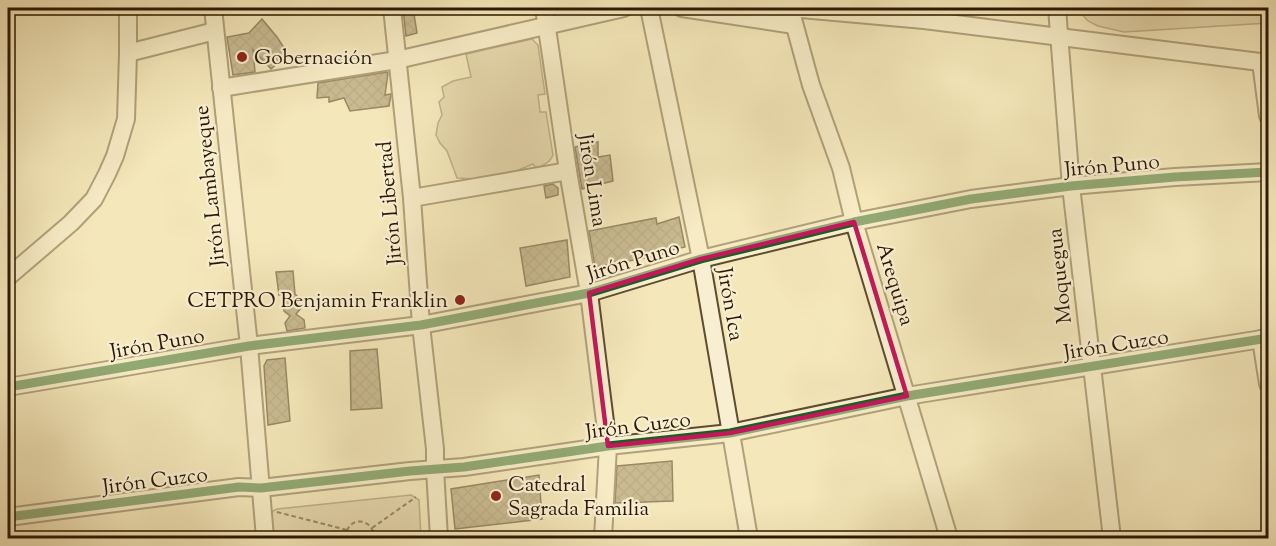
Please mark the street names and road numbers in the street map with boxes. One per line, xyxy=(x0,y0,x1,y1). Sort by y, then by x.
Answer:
street label: Jirón Lambayeque xyxy=(188,104,234,269)
street label: Jirón Lima xyxy=(569,131,613,229)
street label: Jirón Libertad xyxy=(371,140,411,267)
street label: Jirón Puno xyxy=(1062,148,1161,186)
street label: Moquegua xyxy=(1041,226,1081,325)
street label: Jirón Puno xyxy=(583,234,684,291)
street label: Arequipa xyxy=(867,239,921,330)
street label: Jirón Ica xyxy=(708,264,750,344)
street label: Jirón Puno xyxy=(107,322,207,368)
street label: Jirón Cuzco xyxy=(1061,323,1171,369)
street label: Jirón Cuzco xyxy=(583,406,693,448)
street label: Jirón Cuzco xyxy=(100,461,210,503)

